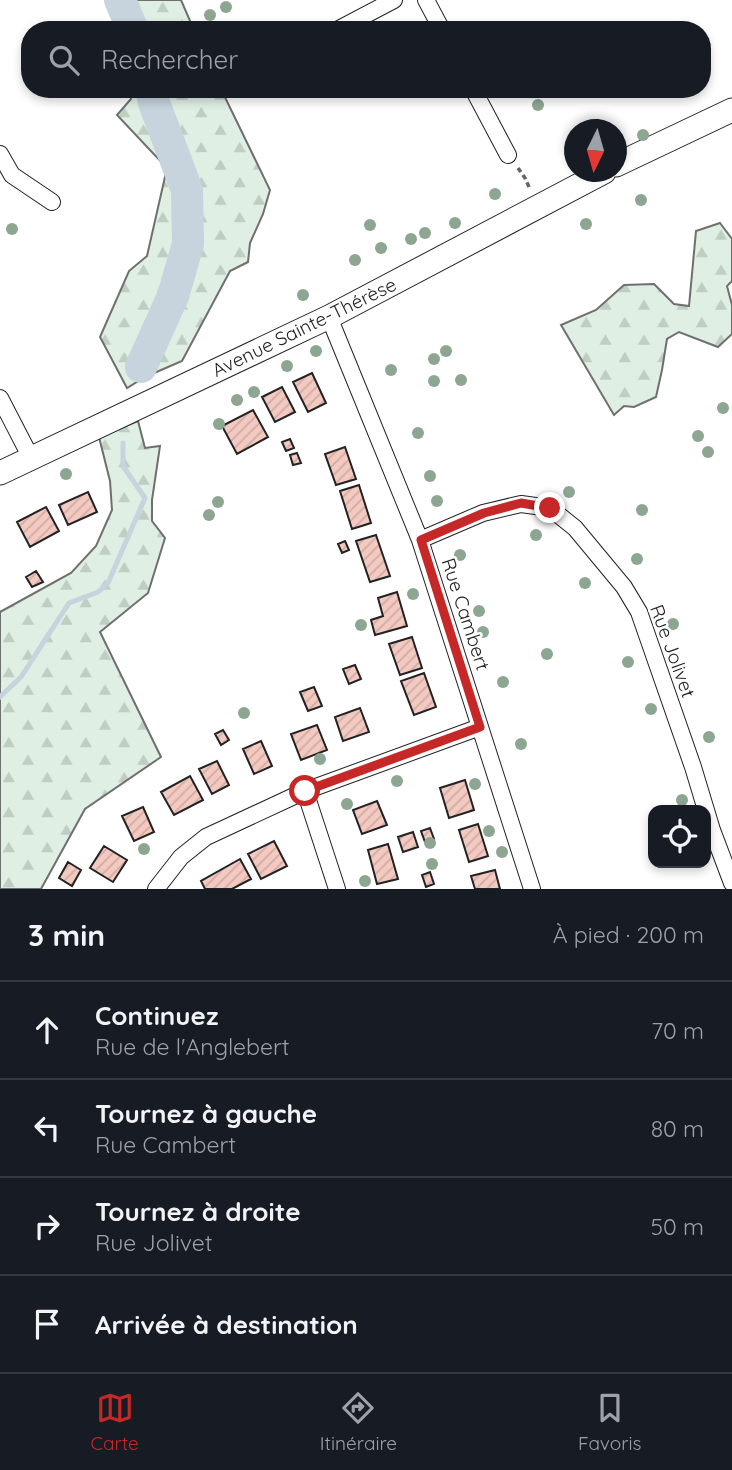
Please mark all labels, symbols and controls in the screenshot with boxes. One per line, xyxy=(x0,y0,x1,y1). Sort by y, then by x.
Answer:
search box xyxy=(21,21,711,98)
icon: search xyxy=(45,41,83,79)
text: Rechercher xyxy=(101,43,238,76)
north arrow xyxy=(564,119,627,182)
street label: Avenue Sainte-Thérèse xyxy=(208,272,400,382)
route end xyxy=(534,492,565,523)
street label: Rue Cambert xyxy=(437,555,495,673)
street label: Rue Jolivet xyxy=(645,601,701,701)
route start xyxy=(289,775,320,806)
map controls xyxy=(648,805,711,868)
button: locate xyxy=(648,805,711,868)
text: 3 min xyxy=(28,916,105,954)
text: À pied · 200 m xyxy=(553,920,704,949)
text: Continuez xyxy=(95,999,218,1032)
icon: ahead xyxy=(28,1011,66,1049)
text: 70 m xyxy=(651,1016,704,1045)
text: Rue de l'Anglebert xyxy=(95,1032,290,1061)
text: Tournez à gauche xyxy=(95,1097,317,1130)
icon: left xyxy=(28,1109,66,1147)
text: 80 m xyxy=(651,1114,704,1143)
text: Rue Cambert xyxy=(95,1130,236,1159)
text: Tournez à droite xyxy=(95,1195,300,1228)
icon: right xyxy=(28,1207,66,1245)
text: 50 m xyxy=(651,1212,704,1241)
text: Rue Jolivet xyxy=(95,1228,213,1257)
icon: arrive xyxy=(28,1305,66,1343)
text: Arrivée à destination xyxy=(95,1308,358,1341)
tab: Carte xyxy=(91,1389,139,1455)
tab: Itinéraire xyxy=(320,1389,397,1455)
tab: Favoris xyxy=(578,1389,642,1455)

